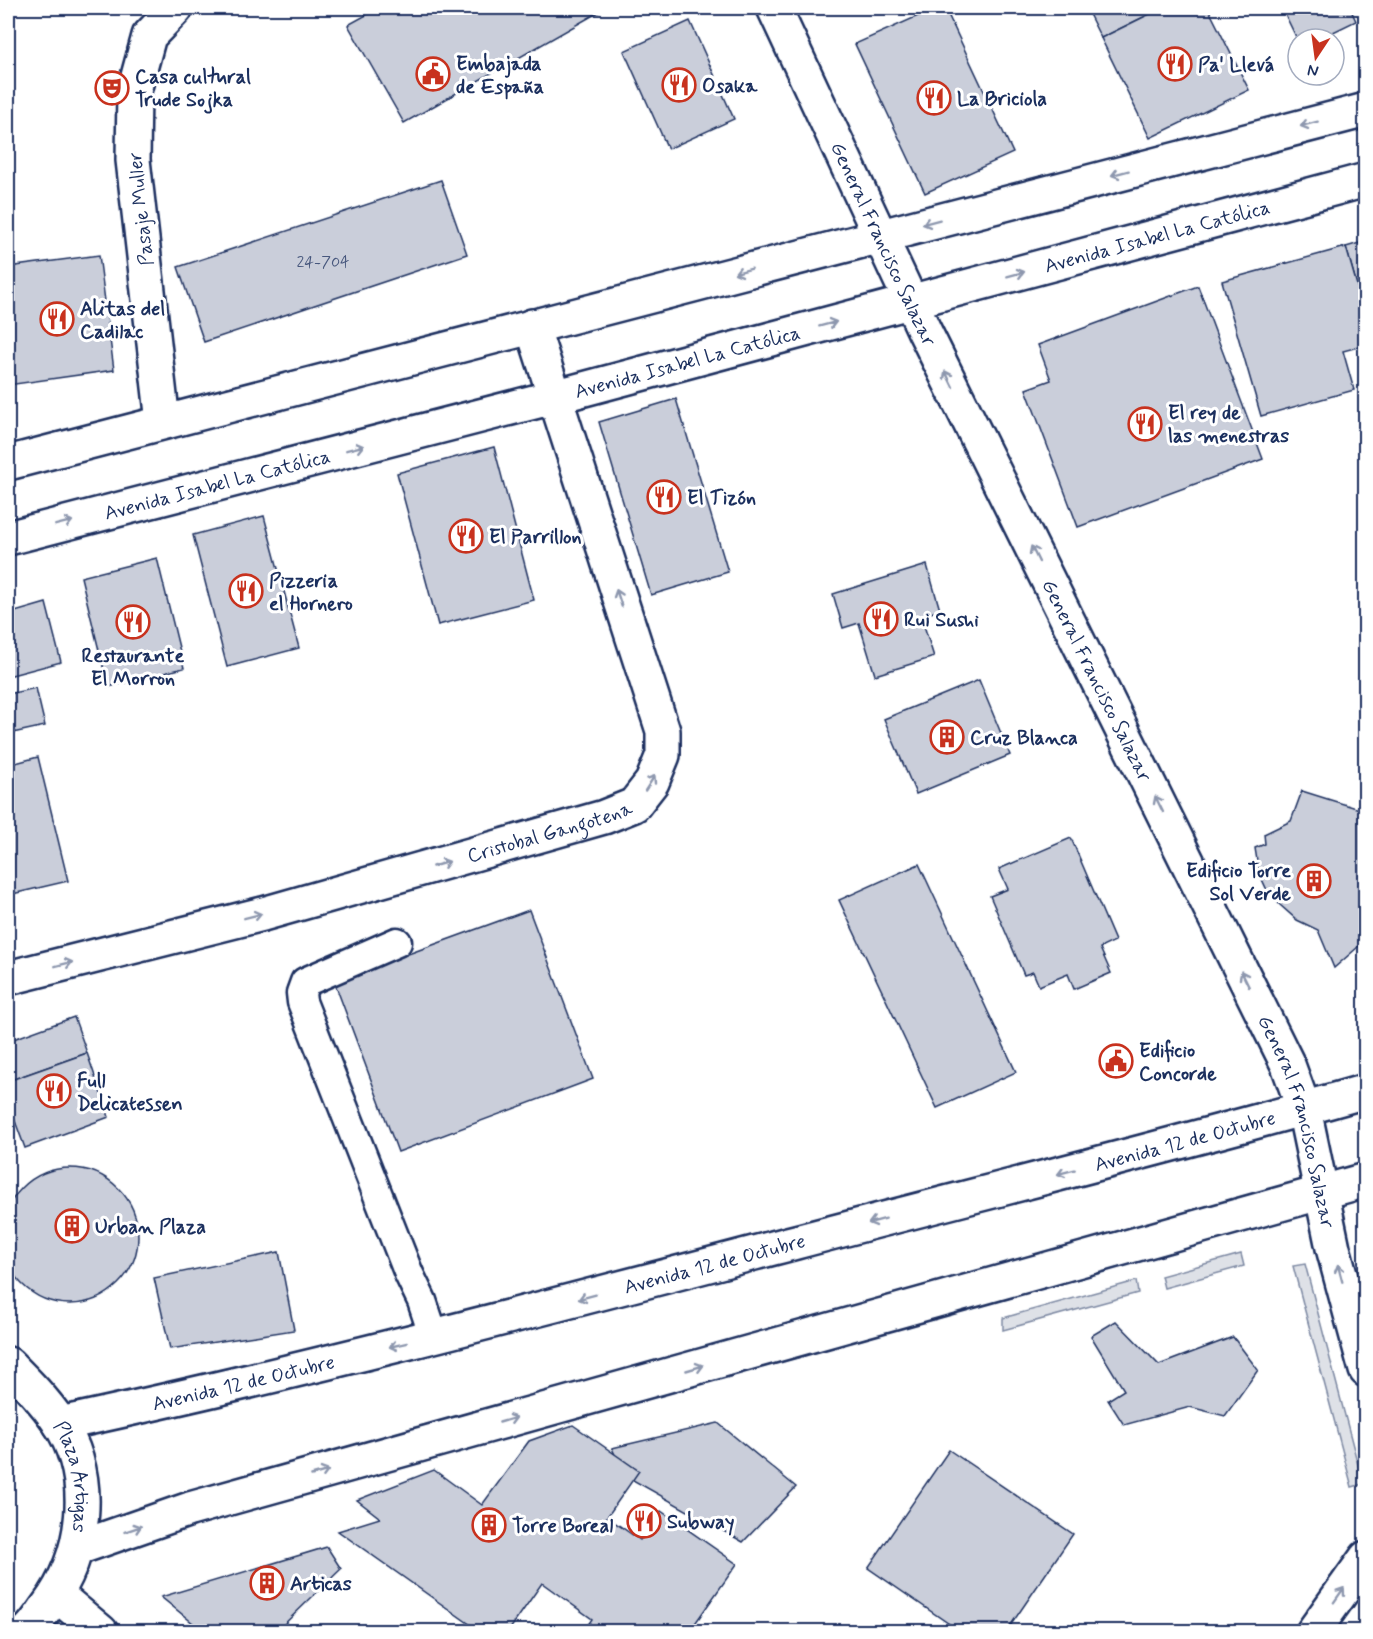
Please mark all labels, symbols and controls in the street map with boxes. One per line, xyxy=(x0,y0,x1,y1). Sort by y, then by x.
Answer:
north arrow xyxy=(1286,27,1346,87)
restaurant icon: Pa' Llevá xyxy=(1157,46,1193,82)
place label: Embajada de España xyxy=(456,51,544,101)
place label: Pa' Llevá xyxy=(1198,52,1274,79)
public building icon: Embajada de España xyxy=(415,56,451,92)
text: N xyxy=(1305,59,1321,82)
place label: Casa cultural Trude Sojka xyxy=(135,64,251,114)
restaurant icon: Osaka xyxy=(661,67,697,103)
theatre icon: Casa cultural Trude Sojka xyxy=(94,70,130,106)
place label: Osaka xyxy=(702,73,758,100)
restaurant icon: La Briciola xyxy=(916,80,952,116)
place label: La Briciola xyxy=(957,86,1047,113)
one-way arrow xyxy=(1300,119,1319,131)
street label: General Francisco Salazar xyxy=(823,138,942,352)
street label: Pasaje Muller xyxy=(122,151,161,267)
one-way arrow xyxy=(1111,168,1130,180)
street label: Avenida Isabel La Católica xyxy=(1041,194,1273,280)
one-way arrow xyxy=(922,217,941,229)
house number: 24-704 xyxy=(296,252,350,273)
one-way arrow xyxy=(733,266,752,278)
one-way arrow xyxy=(1006,267,1025,279)
place label: Alitas del Cadilac xyxy=(80,296,165,346)
restaurant icon: Alitas del Cadilac xyxy=(39,301,75,337)
one-way arrow xyxy=(818,317,837,329)
street label: Avenida Isabel La Católica xyxy=(572,320,804,406)
one-way arrow xyxy=(942,371,954,389)
place label: El rey de las menestras xyxy=(1168,400,1289,450)
restaurant icon: El rey de las menestras xyxy=(1127,406,1163,442)
one-way arrow xyxy=(345,442,364,453)
street label: Avenida Isabel La Católica xyxy=(102,443,333,528)
restaurant icon: El Tizón xyxy=(646,479,682,515)
place label: El Tizón xyxy=(687,485,756,512)
one-way arrow xyxy=(54,517,73,528)
restaurant icon: El Parrillon xyxy=(448,518,484,554)
place label: El Parrillon xyxy=(489,524,582,551)
one-way arrow xyxy=(1029,546,1041,564)
place label: Pizzeria el Hornero xyxy=(269,568,353,618)
restaurant icon: Pizzeria el Hornero xyxy=(228,573,264,609)
street label: General Francisco Salazar xyxy=(1035,575,1158,787)
one-way arrow xyxy=(613,590,624,608)
restaurant icon: Rui Sushi xyxy=(863,601,899,637)
restaurant icon: Restaurante El Morron xyxy=(115,604,151,640)
place label: Rui Sushi xyxy=(904,607,979,634)
place label: Restaurante El Morron xyxy=(82,643,185,693)
building icon: Cruz Blanca xyxy=(929,719,965,755)
place label: Cruz Blanca xyxy=(970,725,1078,752)
one-way arrow xyxy=(643,775,656,792)
street label: Cristobal Gangotena xyxy=(464,795,637,870)
one-way arrow xyxy=(1152,796,1164,814)
one-way arrow xyxy=(431,857,450,869)
place label: Edificio Torre Sol Verde xyxy=(1186,858,1292,908)
building icon: Edificio Torre Sol Verde xyxy=(1296,863,1332,899)
one-way arrow xyxy=(244,910,263,921)
one-way arrow xyxy=(54,957,73,969)
one-way arrow xyxy=(1239,971,1251,989)
street label: General Francisco Salazar xyxy=(1250,1011,1341,1231)
place label: Edificio Concorde xyxy=(1139,1038,1217,1088)
public building icon: Edificio Concorde xyxy=(1098,1043,1134,1079)
place label: Full Delicatessen xyxy=(77,1068,183,1118)
restaurant icon: Full Delicatessen xyxy=(36,1073,72,1109)
street label: Avenida 12 de Octubre xyxy=(1092,1105,1279,1179)
one-way arrow xyxy=(1056,1166,1075,1178)
building icon: Urban Plaza xyxy=(54,1208,90,1244)
place label: Urban Plaza xyxy=(95,1214,206,1241)
one-way arrow xyxy=(868,1216,887,1227)
street label: Avenida 12 de Octubre xyxy=(621,1228,809,1301)
one-way arrow xyxy=(1333,1264,1345,1283)
one-way arrow xyxy=(577,1291,596,1303)
one-way arrow xyxy=(389,1340,408,1352)
street label: Avenida 12 de Octubre xyxy=(150,1349,338,1418)
one-way arrow xyxy=(686,1362,705,1373)
one-way arrow xyxy=(498,1414,517,1426)
street label: Plaza Artigas xyxy=(46,1416,94,1534)
one-way arrow xyxy=(310,1467,329,1478)
restaurant icon: Subway xyxy=(626,1503,662,1539)
building icon: Torre Boreal xyxy=(471,1507,507,1543)
place label: Subway xyxy=(667,1509,734,1536)
place label: Torre Boreal xyxy=(512,1513,613,1540)
one-way arrow xyxy=(123,1522,142,1533)
building icon: Articas xyxy=(249,1565,285,1601)
place label: Articas xyxy=(290,1571,352,1598)
one-way arrow xyxy=(1333,1587,1345,1603)

